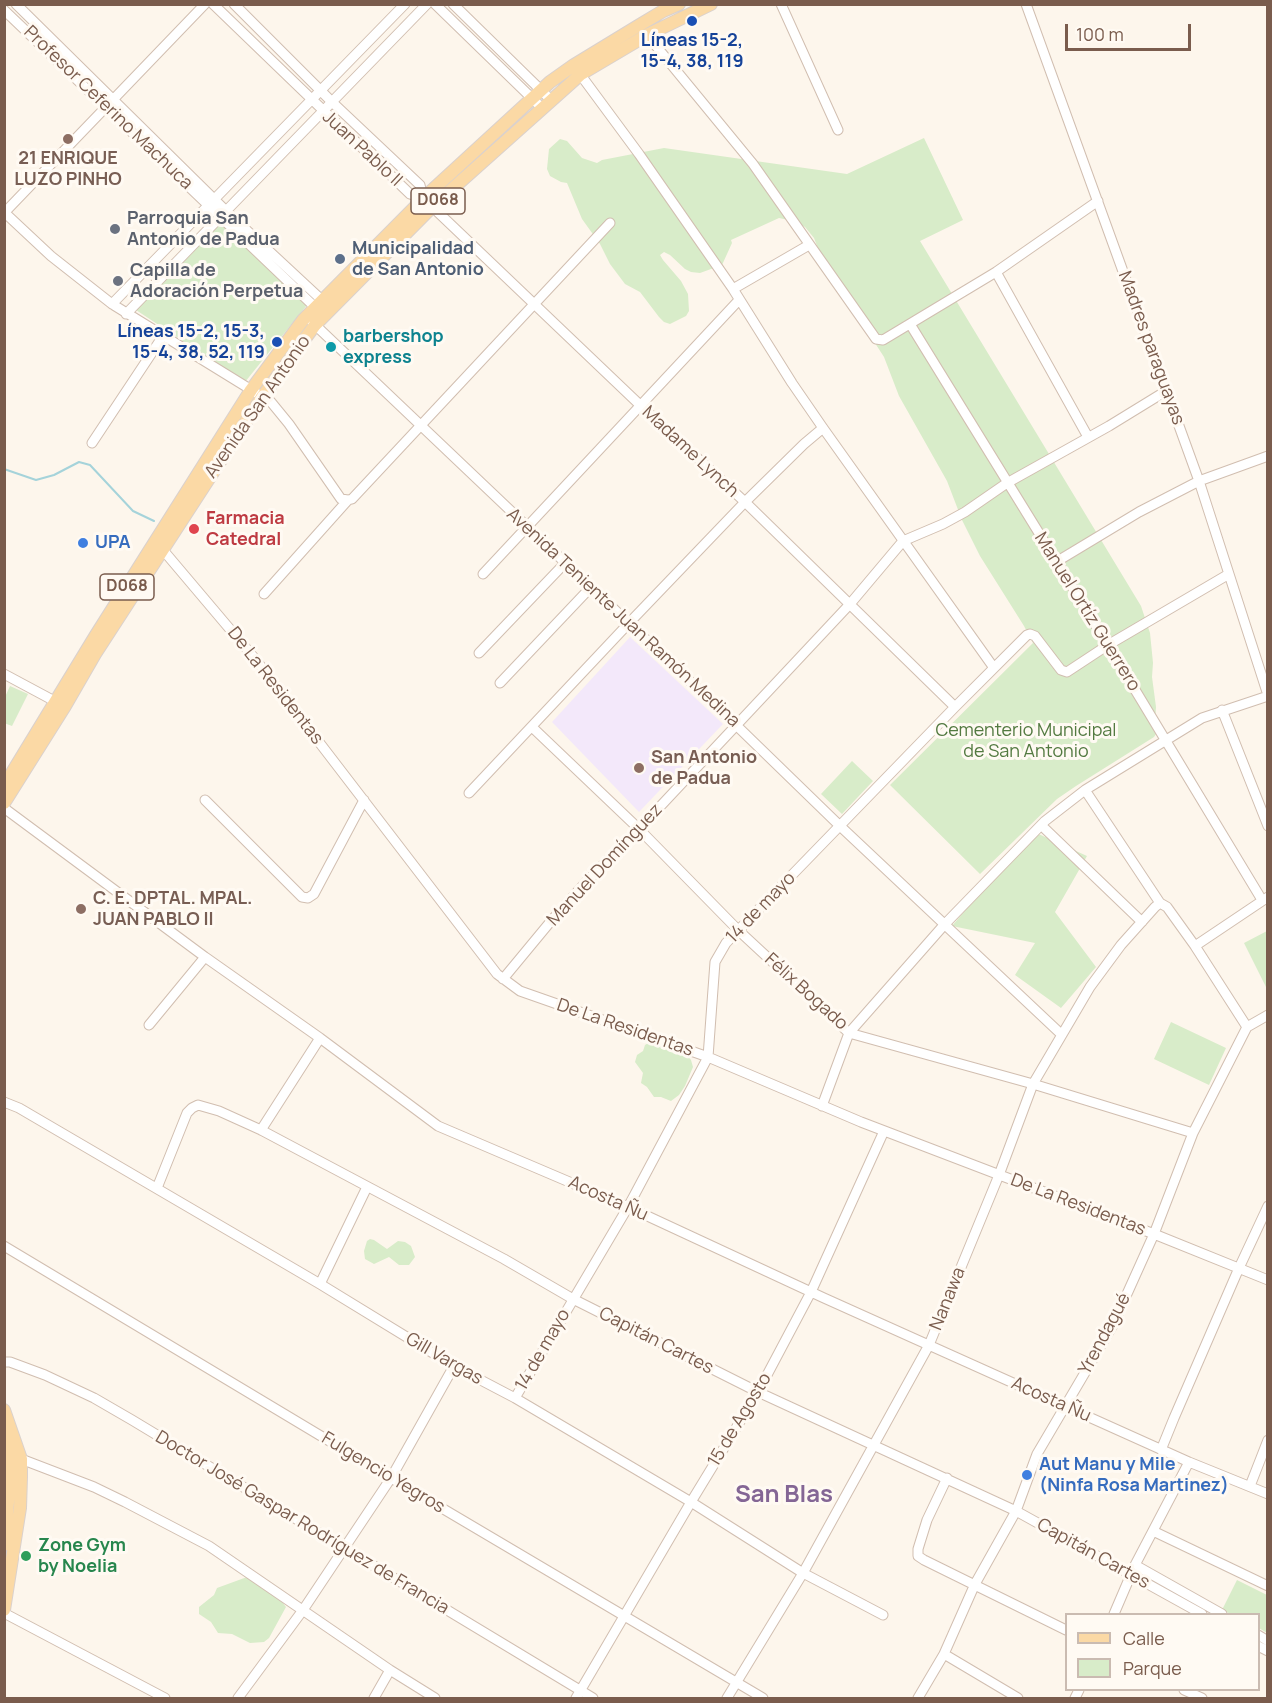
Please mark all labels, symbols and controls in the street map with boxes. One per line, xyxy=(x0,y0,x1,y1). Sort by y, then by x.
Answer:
scale bar xyxy=(1068,12,1194,50)
marker: Líneas 15-2, 15-4, 38, 119 xyxy=(685,14,699,28)
street label: Profesor Ceferino Machuca xyxy=(19,22,197,194)
text: 100 m xyxy=(1076,22,1124,46)
place label: Líneas 15-2, 15-4, 38, 119 xyxy=(640,30,744,72)
street label: Juan Pablo II xyxy=(318,107,406,191)
marker: 21 ENRIQUE LUZO PINHO xyxy=(61,132,75,146)
place label: 21 ENRIQUE LUZO PINHO xyxy=(14,148,122,190)
road number: D068 xyxy=(411,188,465,214)
place label: Parroquia San Antonio de Padua xyxy=(127,208,280,250)
marker: Parroquia San Antonio de Padua xyxy=(108,222,122,236)
place label: Municipalidad de San Antonio xyxy=(352,238,484,280)
marker: Municipalidad de San Antonio xyxy=(333,252,347,266)
place label: Capilla de Adoración Perpetua xyxy=(130,260,303,302)
street label: Madres paraguayas xyxy=(1113,268,1189,428)
marker: Capilla de Adoración Perpetua xyxy=(111,274,125,288)
place label: Líneas 15-2, 15-3, 15-4, 38, 52, 119 xyxy=(117,321,265,364)
place label: barbershop express xyxy=(343,326,444,368)
street label: Avenida San Antonio xyxy=(201,331,315,483)
marker: Líneas 15-2, 15-3, 15-4, 38, 52, 119 xyxy=(270,335,284,349)
marker: barbershop express xyxy=(324,340,338,354)
street label: Madame Lynch xyxy=(637,402,743,502)
street label: Avenida Teniente Juan Ramón Medina xyxy=(502,504,744,732)
place label: Farmacia Catedral xyxy=(206,508,285,550)
marker: Farmacia Catedral xyxy=(187,522,201,536)
street label: Manuel Ortíz Guerrero xyxy=(1029,529,1145,695)
place label: UPA xyxy=(95,532,131,554)
marker: UPA xyxy=(76,536,90,550)
road number: D068 xyxy=(100,574,154,600)
street label: De La Residentas xyxy=(223,623,327,749)
park label: Cementerio Municipal de San Antonio xyxy=(935,720,1117,762)
place label: San Antonio de Padua xyxy=(651,747,757,789)
marker: San Antonio de Padua xyxy=(632,761,646,775)
street label: Manuel Domínguez xyxy=(543,799,667,931)
street label: 14 de mayo xyxy=(722,868,800,948)
place label: C. E. DPTAL. MPAL. JUAN PABLO II xyxy=(93,888,253,930)
marker: C. E. DPTAL. MPAL. JUAN PABLO II xyxy=(74,902,88,916)
street label: Félix Bogado xyxy=(760,949,852,1035)
street label: De La Residentas xyxy=(554,995,696,1061)
street label: De La Residentas xyxy=(1007,1169,1149,1241)
street label: Acosta Ñu xyxy=(565,1172,651,1226)
street label: Nanawa xyxy=(926,1264,970,1334)
street label: Yrendagué xyxy=(1075,1290,1135,1378)
street label: Capitán Cartes xyxy=(595,1303,717,1379)
street label: 14 de mayo xyxy=(511,1305,575,1395)
street label: Gill Vargas xyxy=(402,1328,486,1390)
street label: 15 de Agosto xyxy=(704,1369,776,1471)
street label: Acosta Ñu xyxy=(1008,1373,1094,1427)
street label: Doctor José Gaspar Rodríguez de Francia xyxy=(151,1427,453,1619)
street label: Fulgencio Yegros xyxy=(318,1428,448,1518)
place label: Aut Manu y Mile (Ninfa Rosa Martinez) xyxy=(1039,1454,1229,1496)
marker: Aut Manu y Mile (Ninfa Rosa Martinez) xyxy=(1020,1468,1034,1482)
district label: San Blas xyxy=(735,1481,833,1509)
street label: Capitán Cartes xyxy=(1033,1514,1153,1594)
place label: Zone Gym by Noelia xyxy=(38,1535,126,1578)
marker: Zone Gym by Noelia xyxy=(19,1549,33,1563)
legend xyxy=(1065,1613,1260,1691)
text: Calle xyxy=(1123,1626,1165,1650)
text: Parque xyxy=(1123,1656,1182,1680)

